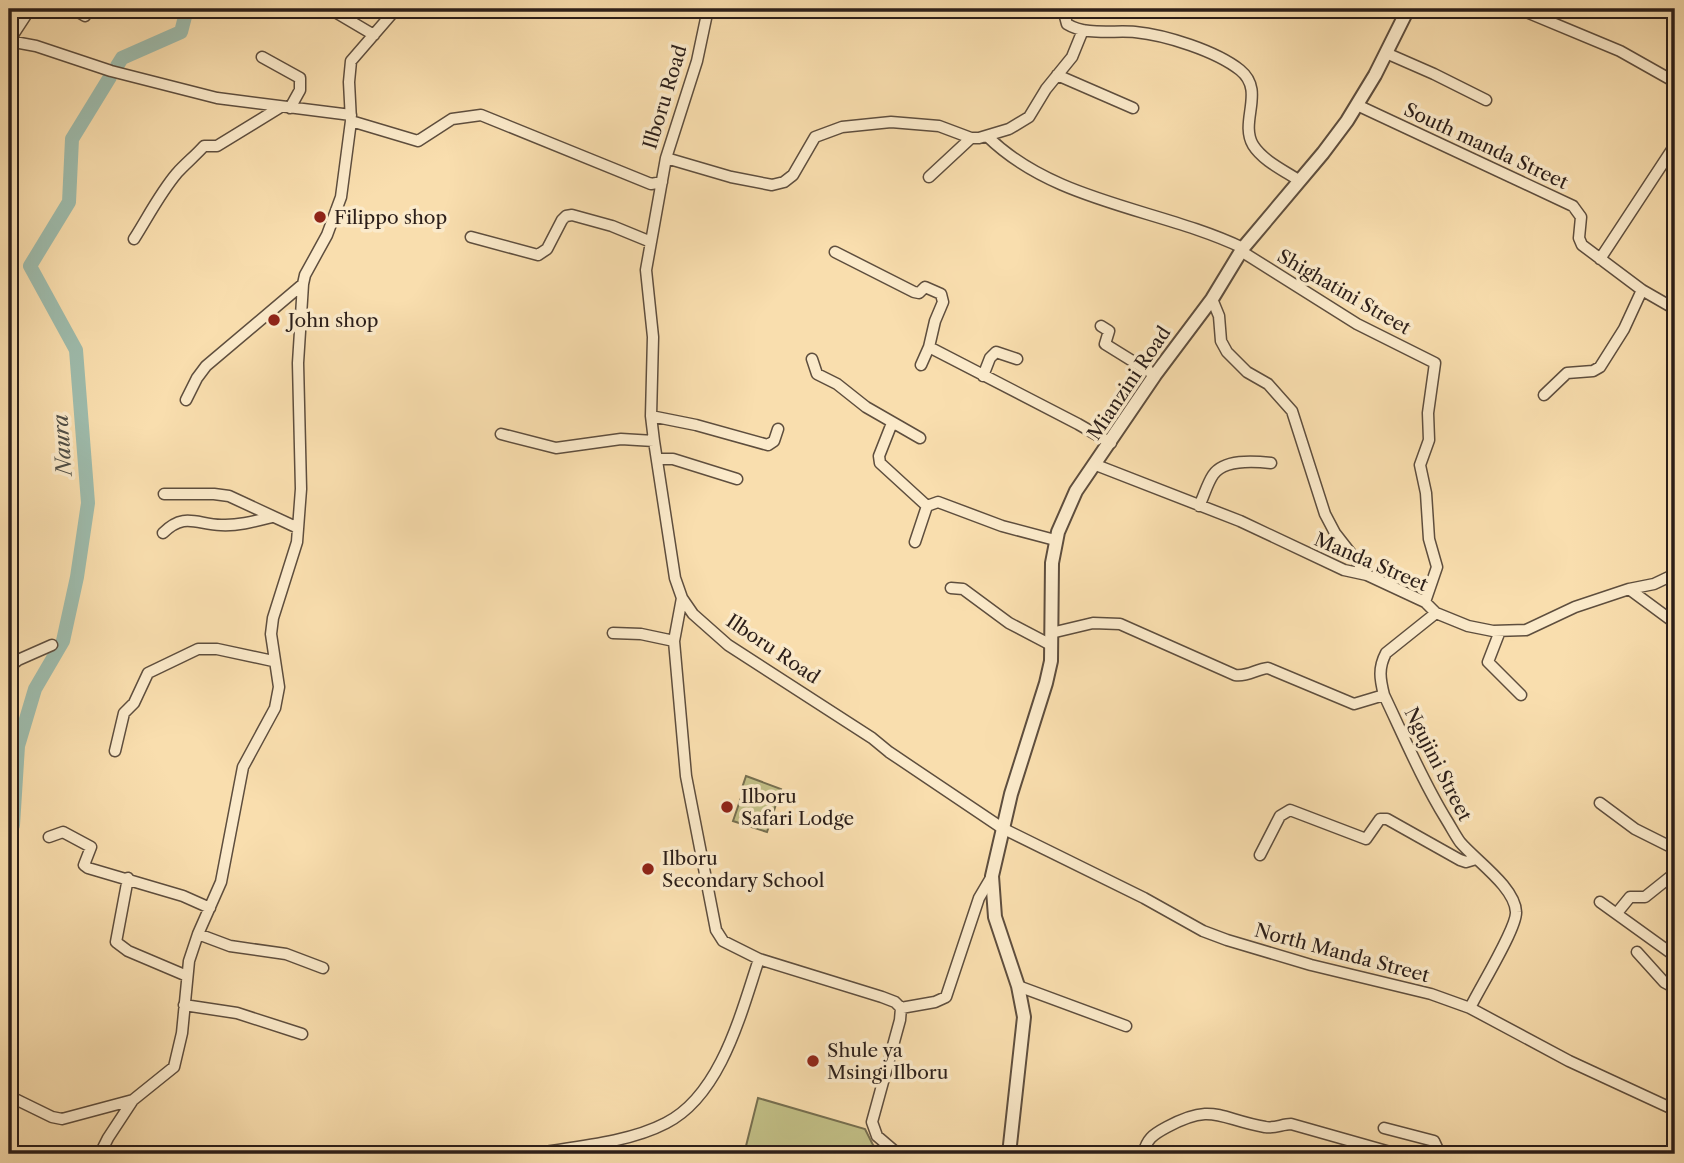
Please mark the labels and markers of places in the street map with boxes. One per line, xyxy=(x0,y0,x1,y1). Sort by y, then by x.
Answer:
place label: Filippo shop xyxy=(334,206,447,229)
marker: Filippo shop xyxy=(312,209,328,225)
place label: John shop xyxy=(285,309,379,332)
marker: John shop xyxy=(266,312,282,328)
place label: Ilboru Safari Lodge xyxy=(741,785,854,830)
marker: Ilboru Safari Lodge xyxy=(719,799,735,815)
place label: Ilboru Secondary School xyxy=(662,847,825,892)
marker: Ilboru Secondary School xyxy=(640,861,656,877)
place label: Shule ya Msingi Ilboru xyxy=(827,1039,949,1084)
marker: Shule ya Msingi Ilboru xyxy=(805,1053,821,1069)

